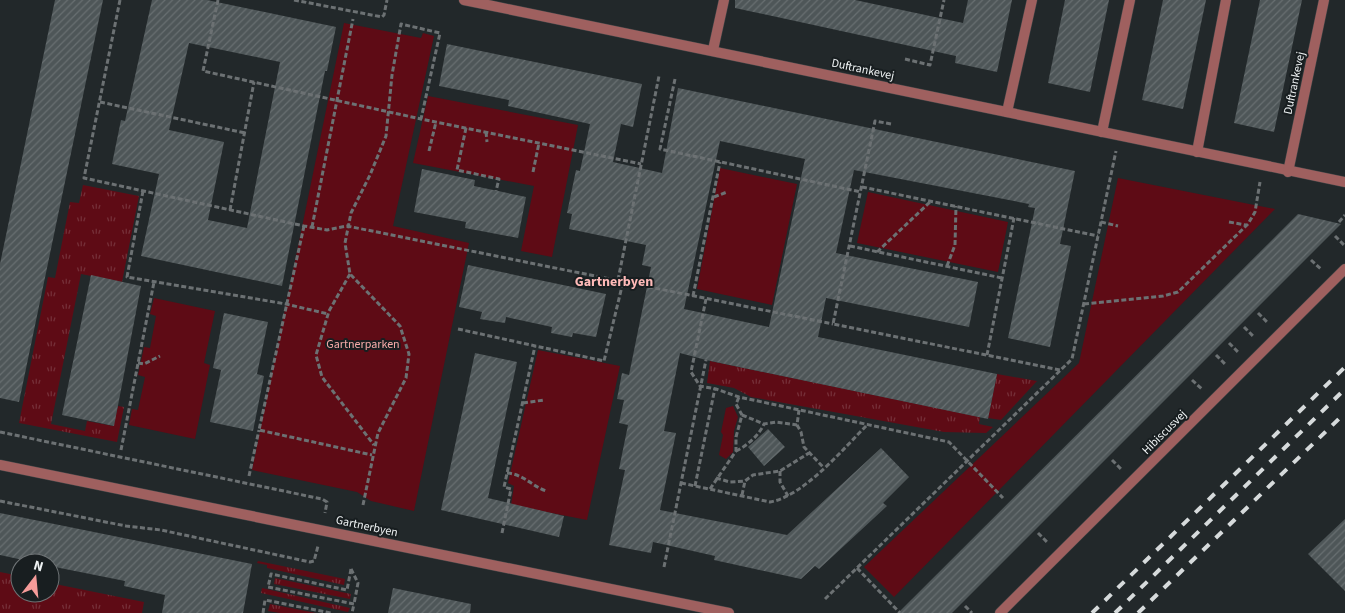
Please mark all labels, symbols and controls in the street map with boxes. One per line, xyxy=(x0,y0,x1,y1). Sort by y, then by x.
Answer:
street label: Duftrankevej xyxy=(1280,50,1309,116)
street label: Duftrankevej xyxy=(830,55,896,84)
district label: Gartnerbyen xyxy=(575,272,653,292)
park label: Gartnerparken xyxy=(326,336,400,353)
street label: Hibiscusvej xyxy=(1138,406,1191,458)
street label: Gartnerbyen xyxy=(334,512,399,541)
north arrow xyxy=(10,553,60,603)
text: N xyxy=(31,556,46,577)

